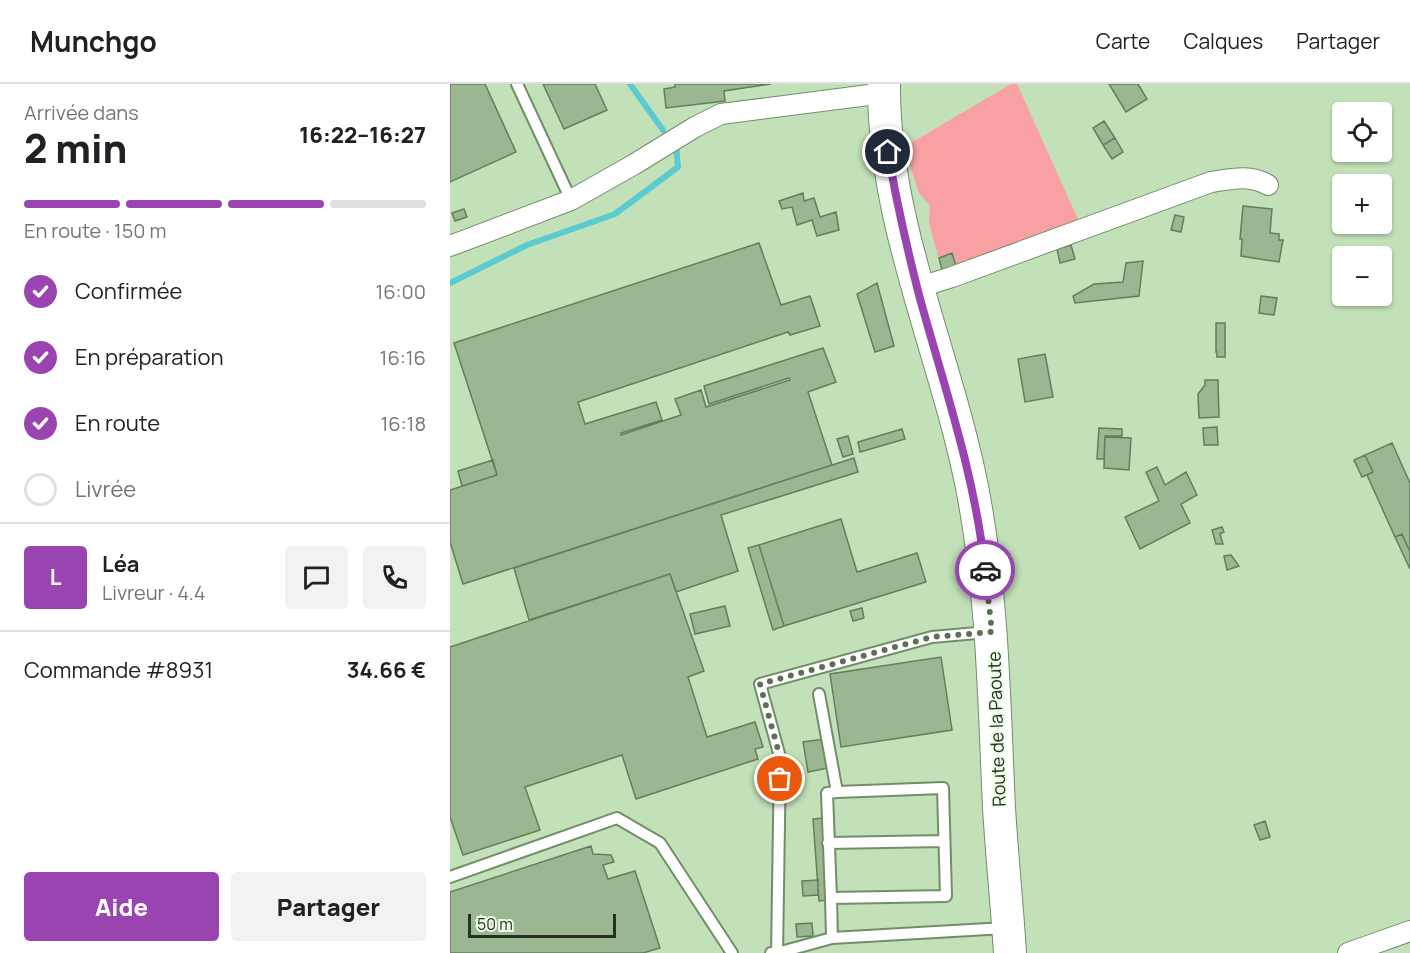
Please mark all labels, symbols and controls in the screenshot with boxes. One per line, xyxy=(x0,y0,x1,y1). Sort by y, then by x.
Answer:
text: Munchgo xyxy=(30,22,157,60)
text: Carte xyxy=(1096,27,1150,55)
text: Calques xyxy=(1183,27,1263,55)
text: Partager xyxy=(1296,27,1380,55)
text: Arrivée dans xyxy=(24,99,139,126)
map controls xyxy=(1332,102,1392,306)
button: locate xyxy=(1332,102,1392,162)
text: 16:22–16:27 xyxy=(299,120,426,150)
text: 2 min xyxy=(24,121,127,175)
pin xyxy=(862,126,913,177)
icon: home xyxy=(871,135,904,168)
button: + xyxy=(1332,174,1392,234)
text: En route · 150 m xyxy=(24,217,166,244)
button: − xyxy=(1332,246,1392,306)
icon: check xyxy=(24,275,57,308)
text: Confirmée xyxy=(75,276,182,306)
text: 16:00 xyxy=(375,278,426,305)
icon: check xyxy=(24,341,57,374)
text: En préparation xyxy=(75,342,223,372)
text: 16:16 xyxy=(380,344,426,371)
icon: check xyxy=(24,407,57,440)
text: En route xyxy=(75,408,160,438)
text: 16:18 xyxy=(380,410,426,437)
text: Livrée xyxy=(75,474,136,504)
courier xyxy=(955,540,1015,600)
button: chat xyxy=(285,546,348,609)
button: phone xyxy=(363,546,426,609)
text: Léa xyxy=(102,549,139,579)
icon: car xyxy=(969,554,1002,587)
text: L xyxy=(50,562,61,592)
text: Livreur · 4.4 xyxy=(102,579,206,606)
street label: Route de la Paoute xyxy=(981,651,1011,807)
text: Commande #8931 xyxy=(24,655,213,685)
text: 34.66 € xyxy=(347,655,426,685)
pin xyxy=(754,753,805,804)
icon: bag xyxy=(763,762,796,795)
button: Aide xyxy=(24,872,219,941)
button: Partager xyxy=(231,872,426,941)
scale bar xyxy=(468,911,616,938)
text: 50 m xyxy=(477,913,513,935)

